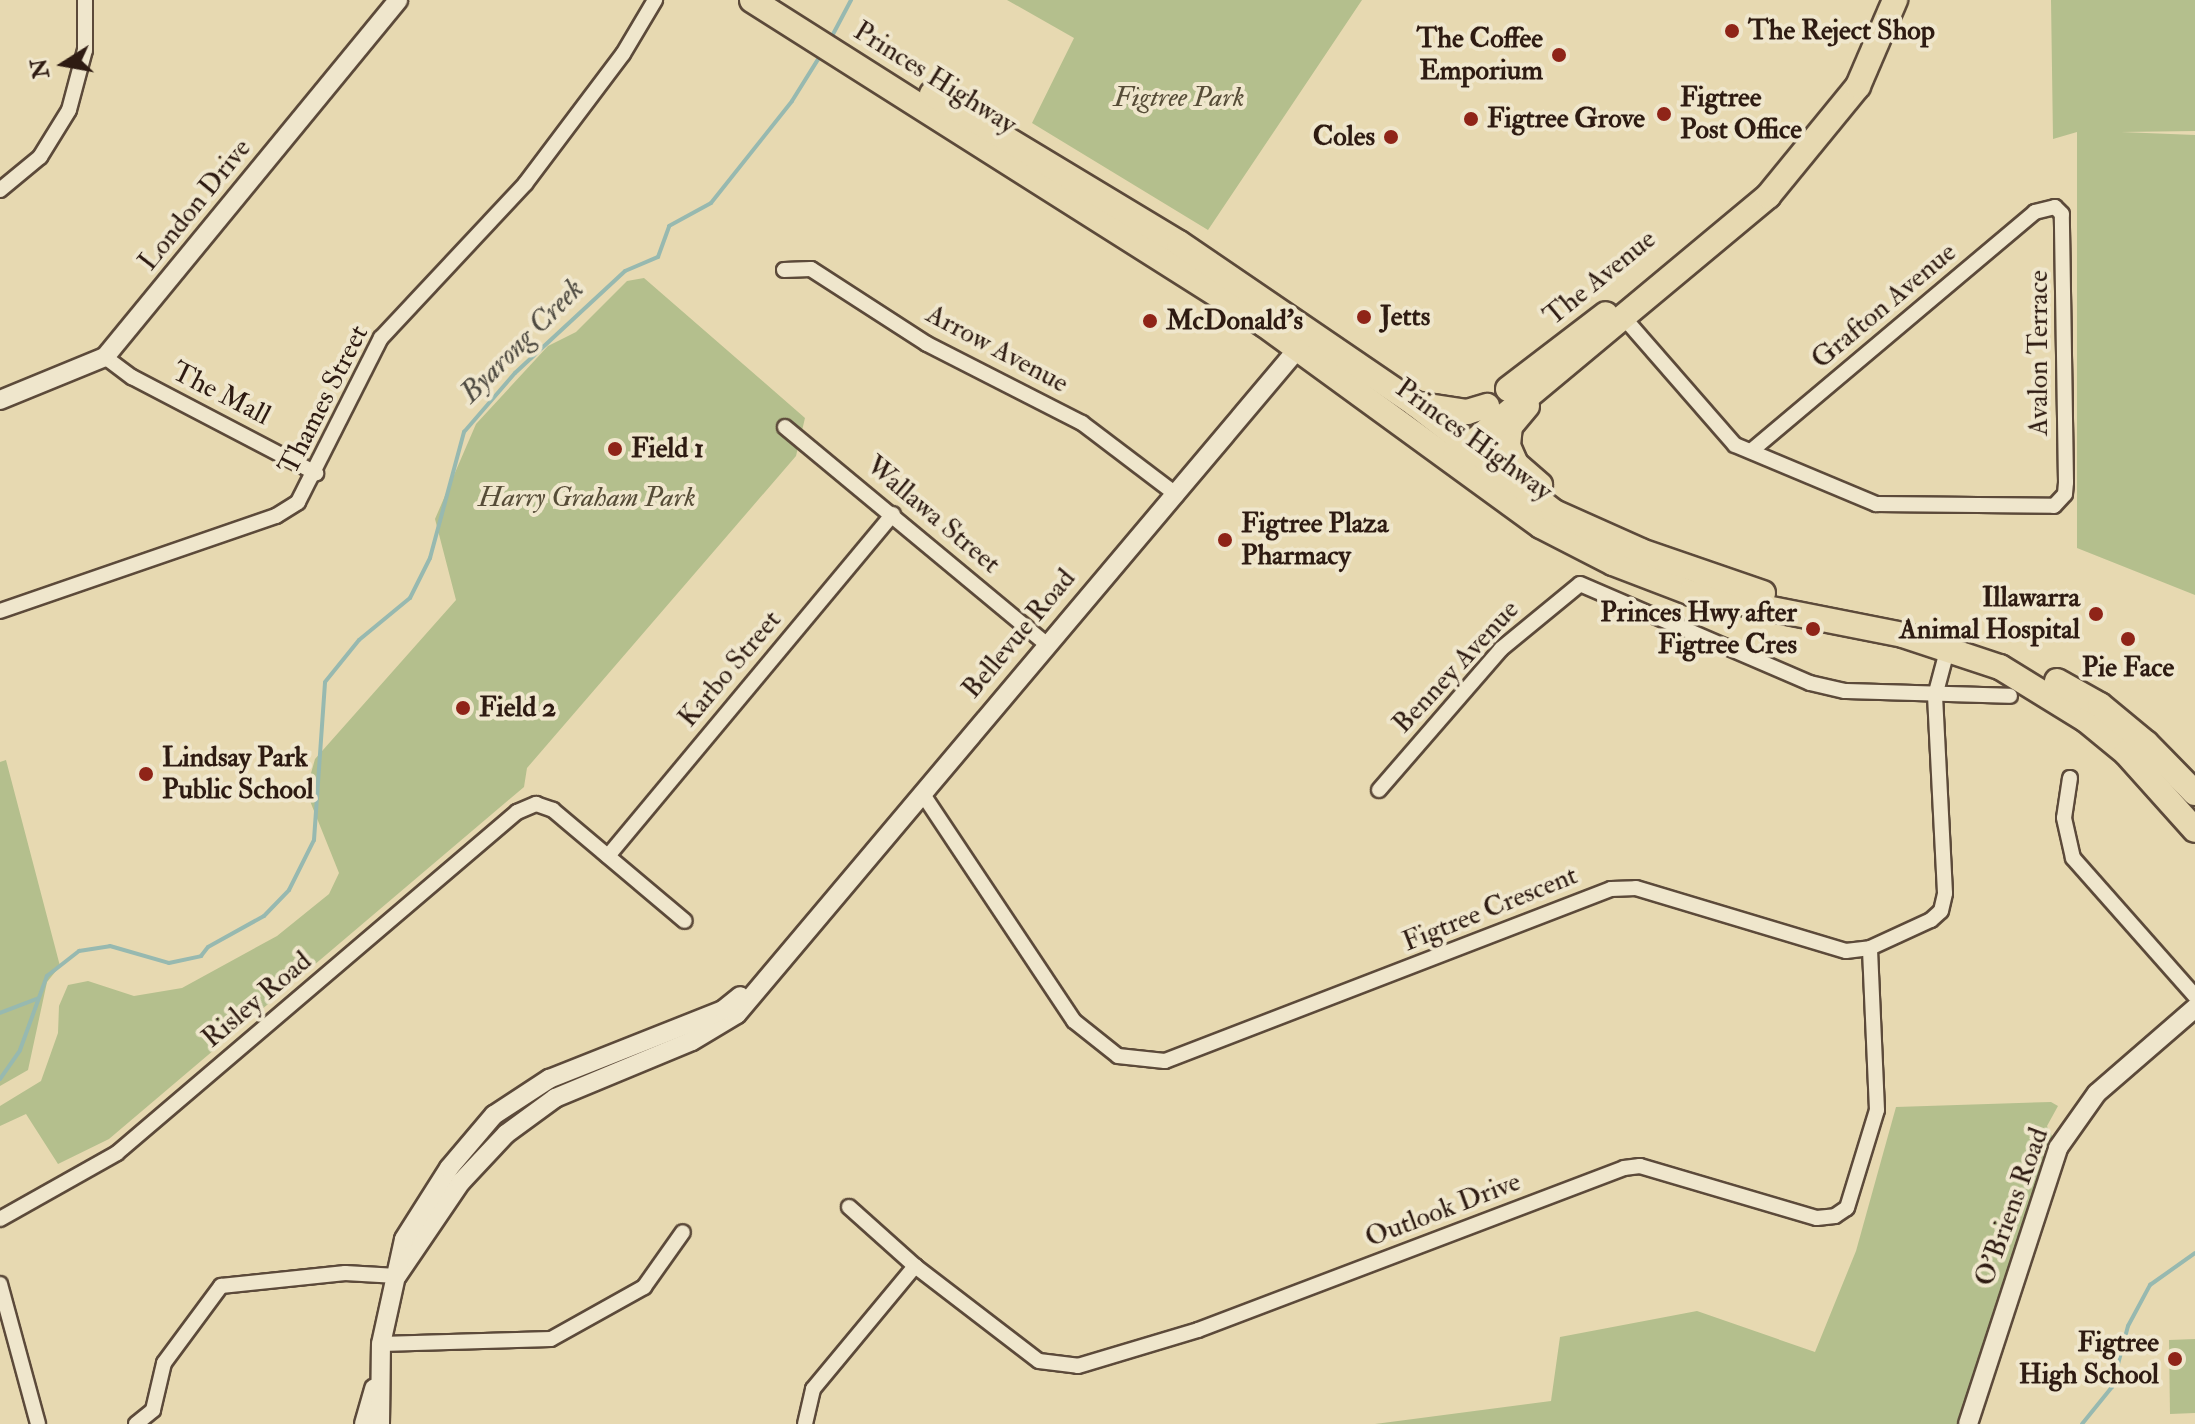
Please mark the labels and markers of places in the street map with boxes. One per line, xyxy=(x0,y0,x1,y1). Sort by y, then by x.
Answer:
place label: The Reject Shop xyxy=(1748,14,1935,48)
place label: The Coffee Emporium xyxy=(1417,22,1543,88)
marker: The Reject Shop xyxy=(1723,22,1741,40)
marker: The Coffee Emporium xyxy=(1550,46,1568,64)
place label: Figtree Post Office xyxy=(1680,81,1802,147)
place label: Figtree Grove xyxy=(1487,102,1645,136)
marker: Figtree Post Office xyxy=(1655,105,1673,123)
marker: Figtree Grove xyxy=(1462,110,1480,128)
place label: Coles xyxy=(1313,120,1375,154)
marker: Coles xyxy=(1382,128,1400,146)
place label: Jetts xyxy=(1380,300,1430,334)
place label: McDonald's xyxy=(1166,304,1303,338)
marker: Jetts xyxy=(1355,308,1373,326)
marker: McDonald's xyxy=(1141,312,1159,330)
place label: Field 1 xyxy=(631,432,704,466)
marker: Field 1 xyxy=(606,440,624,458)
place label: Figtree Plaza Pharmacy xyxy=(1241,507,1388,573)
marker: Figtree Plaza Pharmacy xyxy=(1216,531,1234,549)
place label: Illawarra Animal Hospital xyxy=(1899,581,2080,647)
place label: Princes Hwy after Figtree Cres xyxy=(1600,596,1797,662)
marker: Illawarra Animal Hospital xyxy=(2087,605,2105,623)
marker: Princes Hwy after Figtree Cres xyxy=(1804,620,1822,638)
marker: Pie Face xyxy=(2119,630,2137,648)
place label: Pie Face xyxy=(2082,651,2174,685)
place label: Field 2 xyxy=(479,691,556,725)
marker: Field 2 xyxy=(454,699,472,717)
place label: Lindsay Park Public School xyxy=(162,741,314,807)
marker: Lindsay Park Public School xyxy=(137,765,155,783)
place label: Figtree High School xyxy=(2019,1326,2159,1392)
marker: Figtree High School xyxy=(2166,1350,2184,1368)

